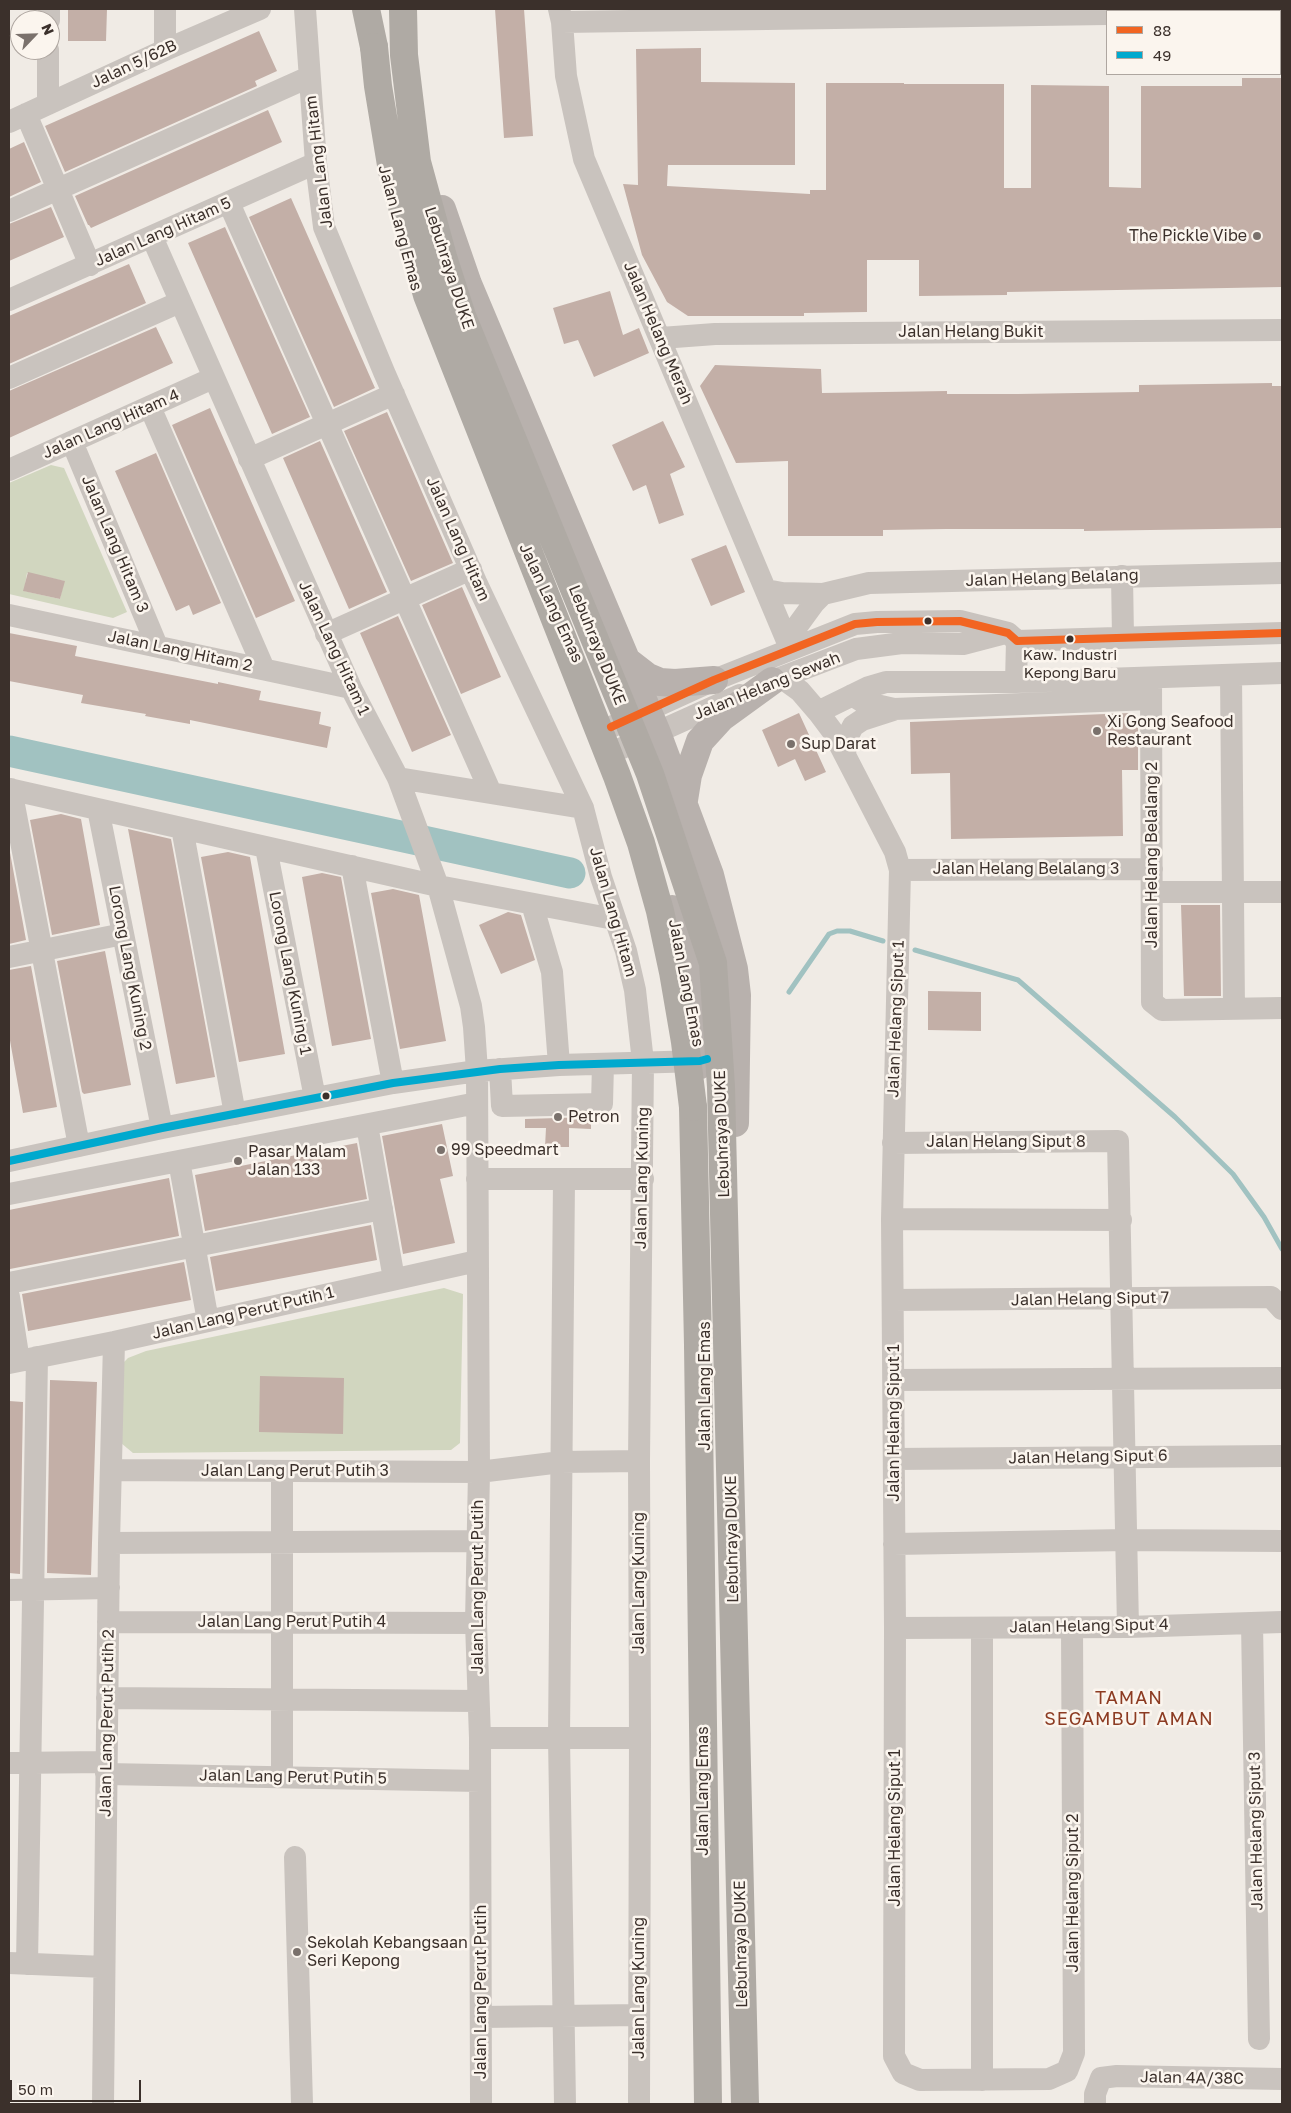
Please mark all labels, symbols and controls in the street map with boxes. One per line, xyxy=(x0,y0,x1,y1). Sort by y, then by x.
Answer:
north arrow xyxy=(10,10,60,60)
legend xyxy=(1106,10,1281,75)
text: N xyxy=(38,21,58,37)
text: 88 xyxy=(1153,21,1171,39)
street label: Jalan 5/62B xyxy=(88,36,180,92)
text: 49 xyxy=(1153,46,1171,64)
street label: Jalan Lang Hitam xyxy=(301,94,337,230)
street label: Jalan Lang Emas xyxy=(374,163,426,293)
street label: Jalan Lang Hitam 5 xyxy=(92,193,234,271)
street label: Lebuhraya DUKE xyxy=(420,204,478,332)
place label: The Pickle Vibe xyxy=(1129,226,1247,246)
marker: The Pickle Vibe xyxy=(1251,230,1263,242)
street label: Jalan Helang Merah xyxy=(619,259,697,407)
street label: Jalan Helang Bukit xyxy=(898,322,1044,342)
street label: Jalan Lang Hitam 4 xyxy=(40,385,182,463)
street label: Jalan Lang Hitam 3 xyxy=(77,472,153,616)
street label: Jalan Lang Hitam xyxy=(422,474,494,604)
street label: Jalan Lang Emas xyxy=(515,540,587,666)
street label: Jalan Helang Belalang xyxy=(965,565,1139,591)
street label: Jalan Lang Hitam 1 xyxy=(295,578,373,718)
street label: Lebuhraya DUKE xyxy=(564,582,630,708)
unlabelled marker xyxy=(923,616,933,626)
street label: Jalan Lang Hitam 2 xyxy=(106,626,254,676)
marker: Kaw. Industri Kepong Baru xyxy=(1065,634,1075,644)
place label: Kaw. Industri Kepong Baru xyxy=(1023,646,1117,681)
street label: Jalan Helang Sewah xyxy=(691,648,843,724)
place label: Xi Gong Seafood Restaurant xyxy=(1107,712,1234,750)
marker: Xi Gong Seafood Restaurant xyxy=(1091,725,1103,737)
place label: Sup Darat xyxy=(801,734,876,754)
marker: Sup Darat xyxy=(785,738,797,750)
street label: Jalan Helang Belalang 2 xyxy=(1142,762,1162,948)
street label: Jalan Lang Hitam xyxy=(585,845,641,979)
street label: Jalan Helang Belalang 3 xyxy=(933,859,1119,879)
street label: Lorong Lang Kuning 2 xyxy=(105,884,155,1052)
street label: Lorong Lang Kuning 1 xyxy=(265,890,315,1056)
street label: Jalan Lang Emas xyxy=(664,918,708,1048)
street label: Jalan Helang Siput 1 xyxy=(884,940,908,1098)
street label: Lebuhraya DUKE xyxy=(710,1070,734,1198)
unlabelled marker xyxy=(321,1091,331,1101)
place label: Petron xyxy=(568,1107,620,1127)
street label: Jalan Lang Kuning xyxy=(631,1107,653,1249)
marker: Petron xyxy=(552,1111,564,1123)
street label: Jalan Helang Siput 8 xyxy=(926,1132,1086,1152)
place label: 99 Speedmart xyxy=(451,1140,559,1160)
place label: Pasar Malam Jalan 133 xyxy=(248,1142,346,1180)
marker: 99 Speedmart xyxy=(435,1144,447,1156)
marker: Pasar Malam Jalan 133 xyxy=(232,1155,244,1167)
street label: Jalan Lang Perut Putih 1 xyxy=(150,1283,336,1343)
street label: Jalan Helang Siput 7 xyxy=(1011,1288,1169,1310)
street label: Jalan Lang Emas xyxy=(695,1321,715,1451)
street label: Jalan Helang Siput 1 xyxy=(884,1344,904,1502)
street label: Jalan Helang Siput 6 xyxy=(1008,1446,1168,1468)
street label: Jalan Lang Perut Putih 3 xyxy=(201,1461,389,1481)
street label: Lebuhraya DUKE xyxy=(721,1475,743,1603)
street label: Jalan Lang Perut Putih xyxy=(468,1500,488,1674)
street label: Jalan Lang Kuning xyxy=(629,1512,649,1654)
street label: Jalan Lang Perut Putih 4 xyxy=(198,1612,386,1632)
street label: Jalan Helang Siput 4 xyxy=(1009,1615,1169,1637)
street label: Jalan Lang Perut Putih 2 xyxy=(96,1629,118,1817)
district label: TAMAN SEGAMBUT AMAN xyxy=(1043,1687,1215,1730)
street label: Jalan Lang Emas xyxy=(693,1726,713,1856)
street label: Jalan Helang Siput 1 xyxy=(885,1749,905,1907)
street label: Jalan Helang Siput 3 xyxy=(1245,1751,1267,1911)
street label: Jalan Lang Perut Putih 5 xyxy=(199,1766,387,1788)
street label: Jalan Helang Siput 2 xyxy=(1063,1814,1083,1972)
street label: Lebuhraya DUKE xyxy=(730,1880,752,2008)
street label: Jalan Lang Perut Putih xyxy=(471,1905,491,2079)
street label: Jalan Lang Kuning xyxy=(629,1917,649,2059)
place label: Sekolah Kebangsaan Seri Kepong xyxy=(307,1933,468,1971)
marker: Sekolah Kebangsaan Seri Kepong xyxy=(291,1946,303,1958)
street label: Jalan 4A/38C xyxy=(1140,2067,1244,2089)
scale bar xyxy=(12,2070,144,2102)
text: 50 m xyxy=(18,2080,53,2098)

